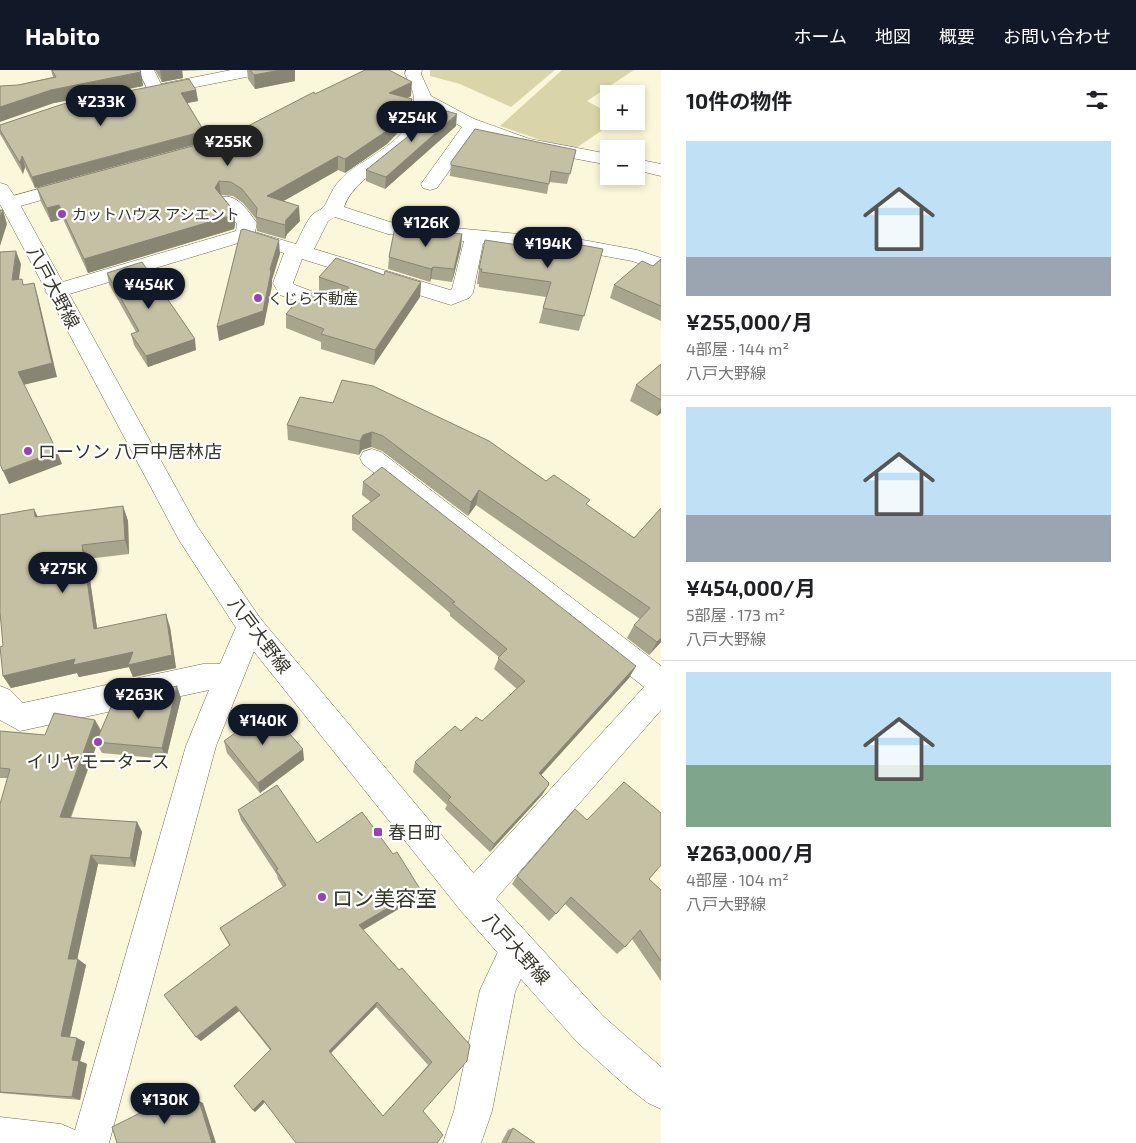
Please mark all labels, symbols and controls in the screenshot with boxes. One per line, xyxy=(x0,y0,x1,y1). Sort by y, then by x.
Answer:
text: Habito xyxy=(25,21,100,50)
text: ホーム xyxy=(794,25,847,47)
text: 地図 xyxy=(875,25,911,47)
text: 概要 xyxy=(939,25,975,47)
text: お問い合わせ xyxy=(1003,25,1111,47)
pin: ¥233K xyxy=(66,85,136,127)
map controls xyxy=(600,85,645,185)
button: + xyxy=(600,85,645,130)
icon: filters xyxy=(1083,86,1111,114)
text: 10件の物件 xyxy=(686,88,792,113)
text: ¥233K xyxy=(77,91,125,110)
pin: ¥254K xyxy=(377,100,447,143)
text: ¥254K xyxy=(387,107,437,126)
pin: ¥255K xyxy=(193,124,263,167)
text: ¥255K xyxy=(204,131,252,150)
button: − xyxy=(600,140,645,185)
icon: home xyxy=(854,174,944,264)
place label: カットハウス アシエント xyxy=(72,205,240,223)
pin: ¥126K xyxy=(391,206,461,248)
marker: カットハウス アシエント xyxy=(56,208,68,220)
text: ¥126K xyxy=(403,212,449,231)
pin: ¥194K xyxy=(513,226,583,269)
text: ¥194K xyxy=(524,233,572,252)
street label: 八戸大野線 xyxy=(23,242,85,332)
pin: ¥454K xyxy=(114,268,184,310)
text: ¥454K xyxy=(124,274,174,293)
place label: くじら不動産 xyxy=(268,289,358,307)
marker: くじら不動産 xyxy=(252,292,264,304)
text: ¥255,000/月 xyxy=(686,309,813,334)
text: 4部屋 · 144 m² xyxy=(686,339,789,358)
text: 八戸大野線 xyxy=(686,363,766,382)
icon: home xyxy=(854,439,944,529)
place label: ローソン 八戸中居林店 xyxy=(38,440,222,462)
marker: ローソン 八戸中居林店 xyxy=(22,445,34,457)
pin: ¥275K xyxy=(28,552,98,594)
text: ¥275K xyxy=(39,558,87,577)
text: ¥454,000/月 xyxy=(686,575,816,600)
street label: 八戸大野線 xyxy=(224,592,296,678)
text: 5部屋 · 173 m² xyxy=(686,605,785,624)
text: 八戸大野線 xyxy=(686,629,766,648)
pin: ¥263K xyxy=(104,678,174,720)
text: ¥263K xyxy=(115,684,163,703)
pin: ¥140K xyxy=(228,704,298,746)
icon: home xyxy=(854,704,944,794)
text: ¥140K xyxy=(239,710,287,729)
marker: イリヤモータース xyxy=(92,736,104,748)
place label: イリヤモータース xyxy=(26,750,170,772)
place label: 春日町 xyxy=(388,821,442,843)
marker: 春日町 xyxy=(372,826,384,838)
text: ¥263,000/月 xyxy=(686,840,814,865)
text: 4部屋 · 104 m² xyxy=(686,870,789,889)
place label: ロン美容室 xyxy=(332,885,437,910)
marker: ロン美容室 xyxy=(316,891,328,903)
text: 八戸大野線 xyxy=(686,894,766,913)
street label: 八戸大野線 xyxy=(479,907,555,989)
pin: ¥130K xyxy=(130,1082,200,1125)
text: ¥130K xyxy=(142,1089,188,1108)

